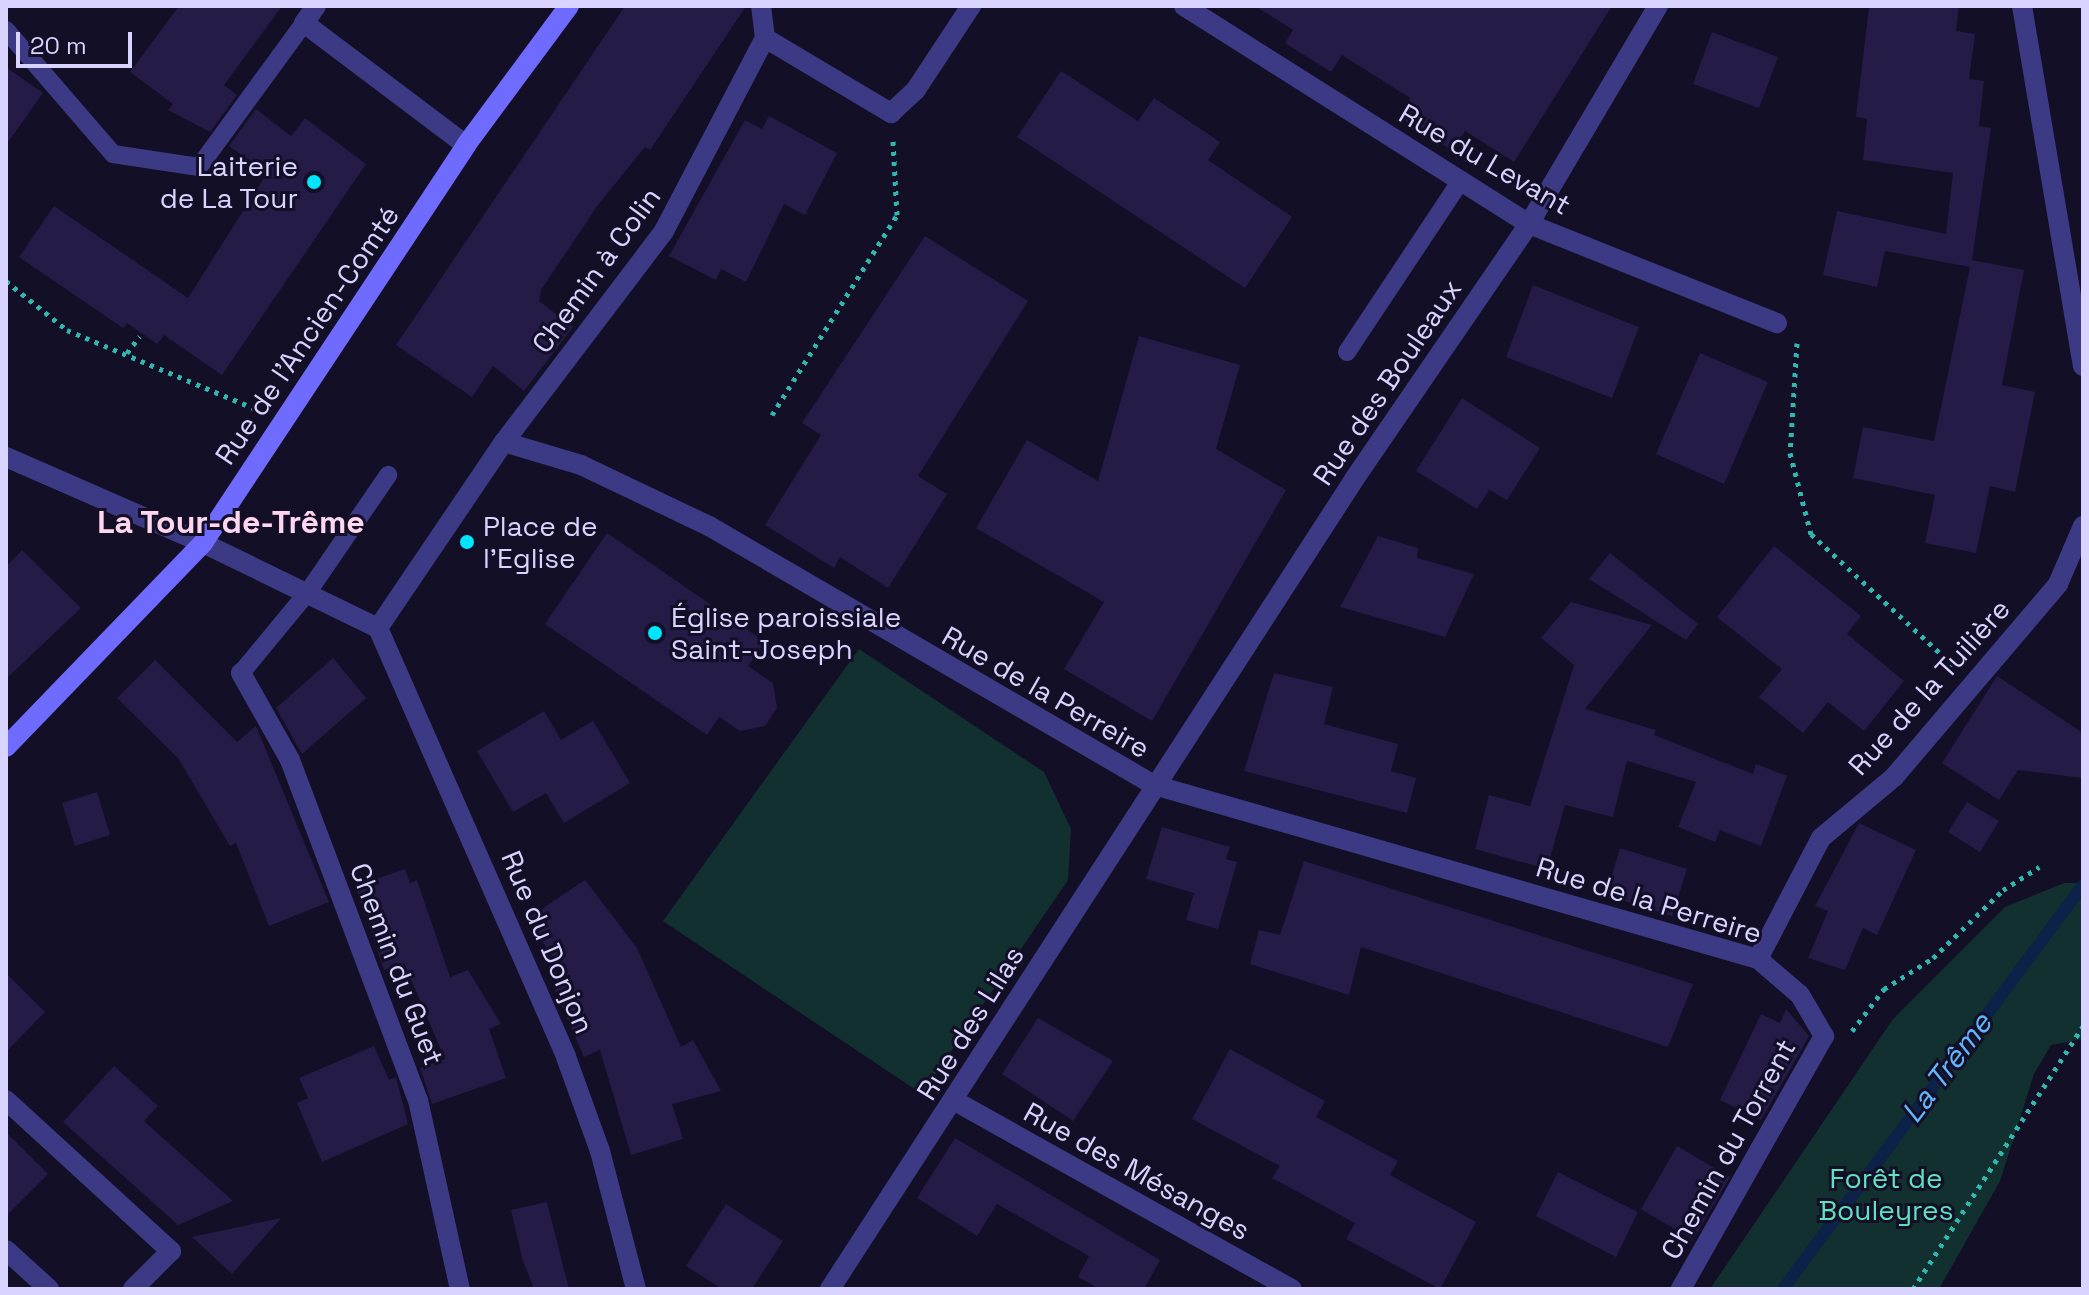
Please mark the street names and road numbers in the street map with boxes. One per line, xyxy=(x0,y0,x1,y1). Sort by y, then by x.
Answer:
street label: Rue du Levant xyxy=(1393,96,1577,222)
street label: Chemin à Colin xyxy=(525,181,667,359)
street label: Rue de l'Ancien-Comté xyxy=(208,199,406,471)
street label: Rue des Bouleaux xyxy=(1306,273,1468,491)
street label: Rue de la Tuilière xyxy=(1841,592,2017,782)
street label: Rue de la Perreire xyxy=(936,619,1156,765)
street label: Rue du Donjon xyxy=(494,846,602,1038)
street label: Rue de la Perreire xyxy=(1532,850,1766,950)
street label: Chemin du Guet xyxy=(343,858,451,1070)
street label: Rue des Lilas xyxy=(909,940,1031,1106)
street label: Chemin du Torrent xyxy=(1653,1033,1803,1265)
street label: Rue des Mésanges xyxy=(1018,1095,1256,1247)

